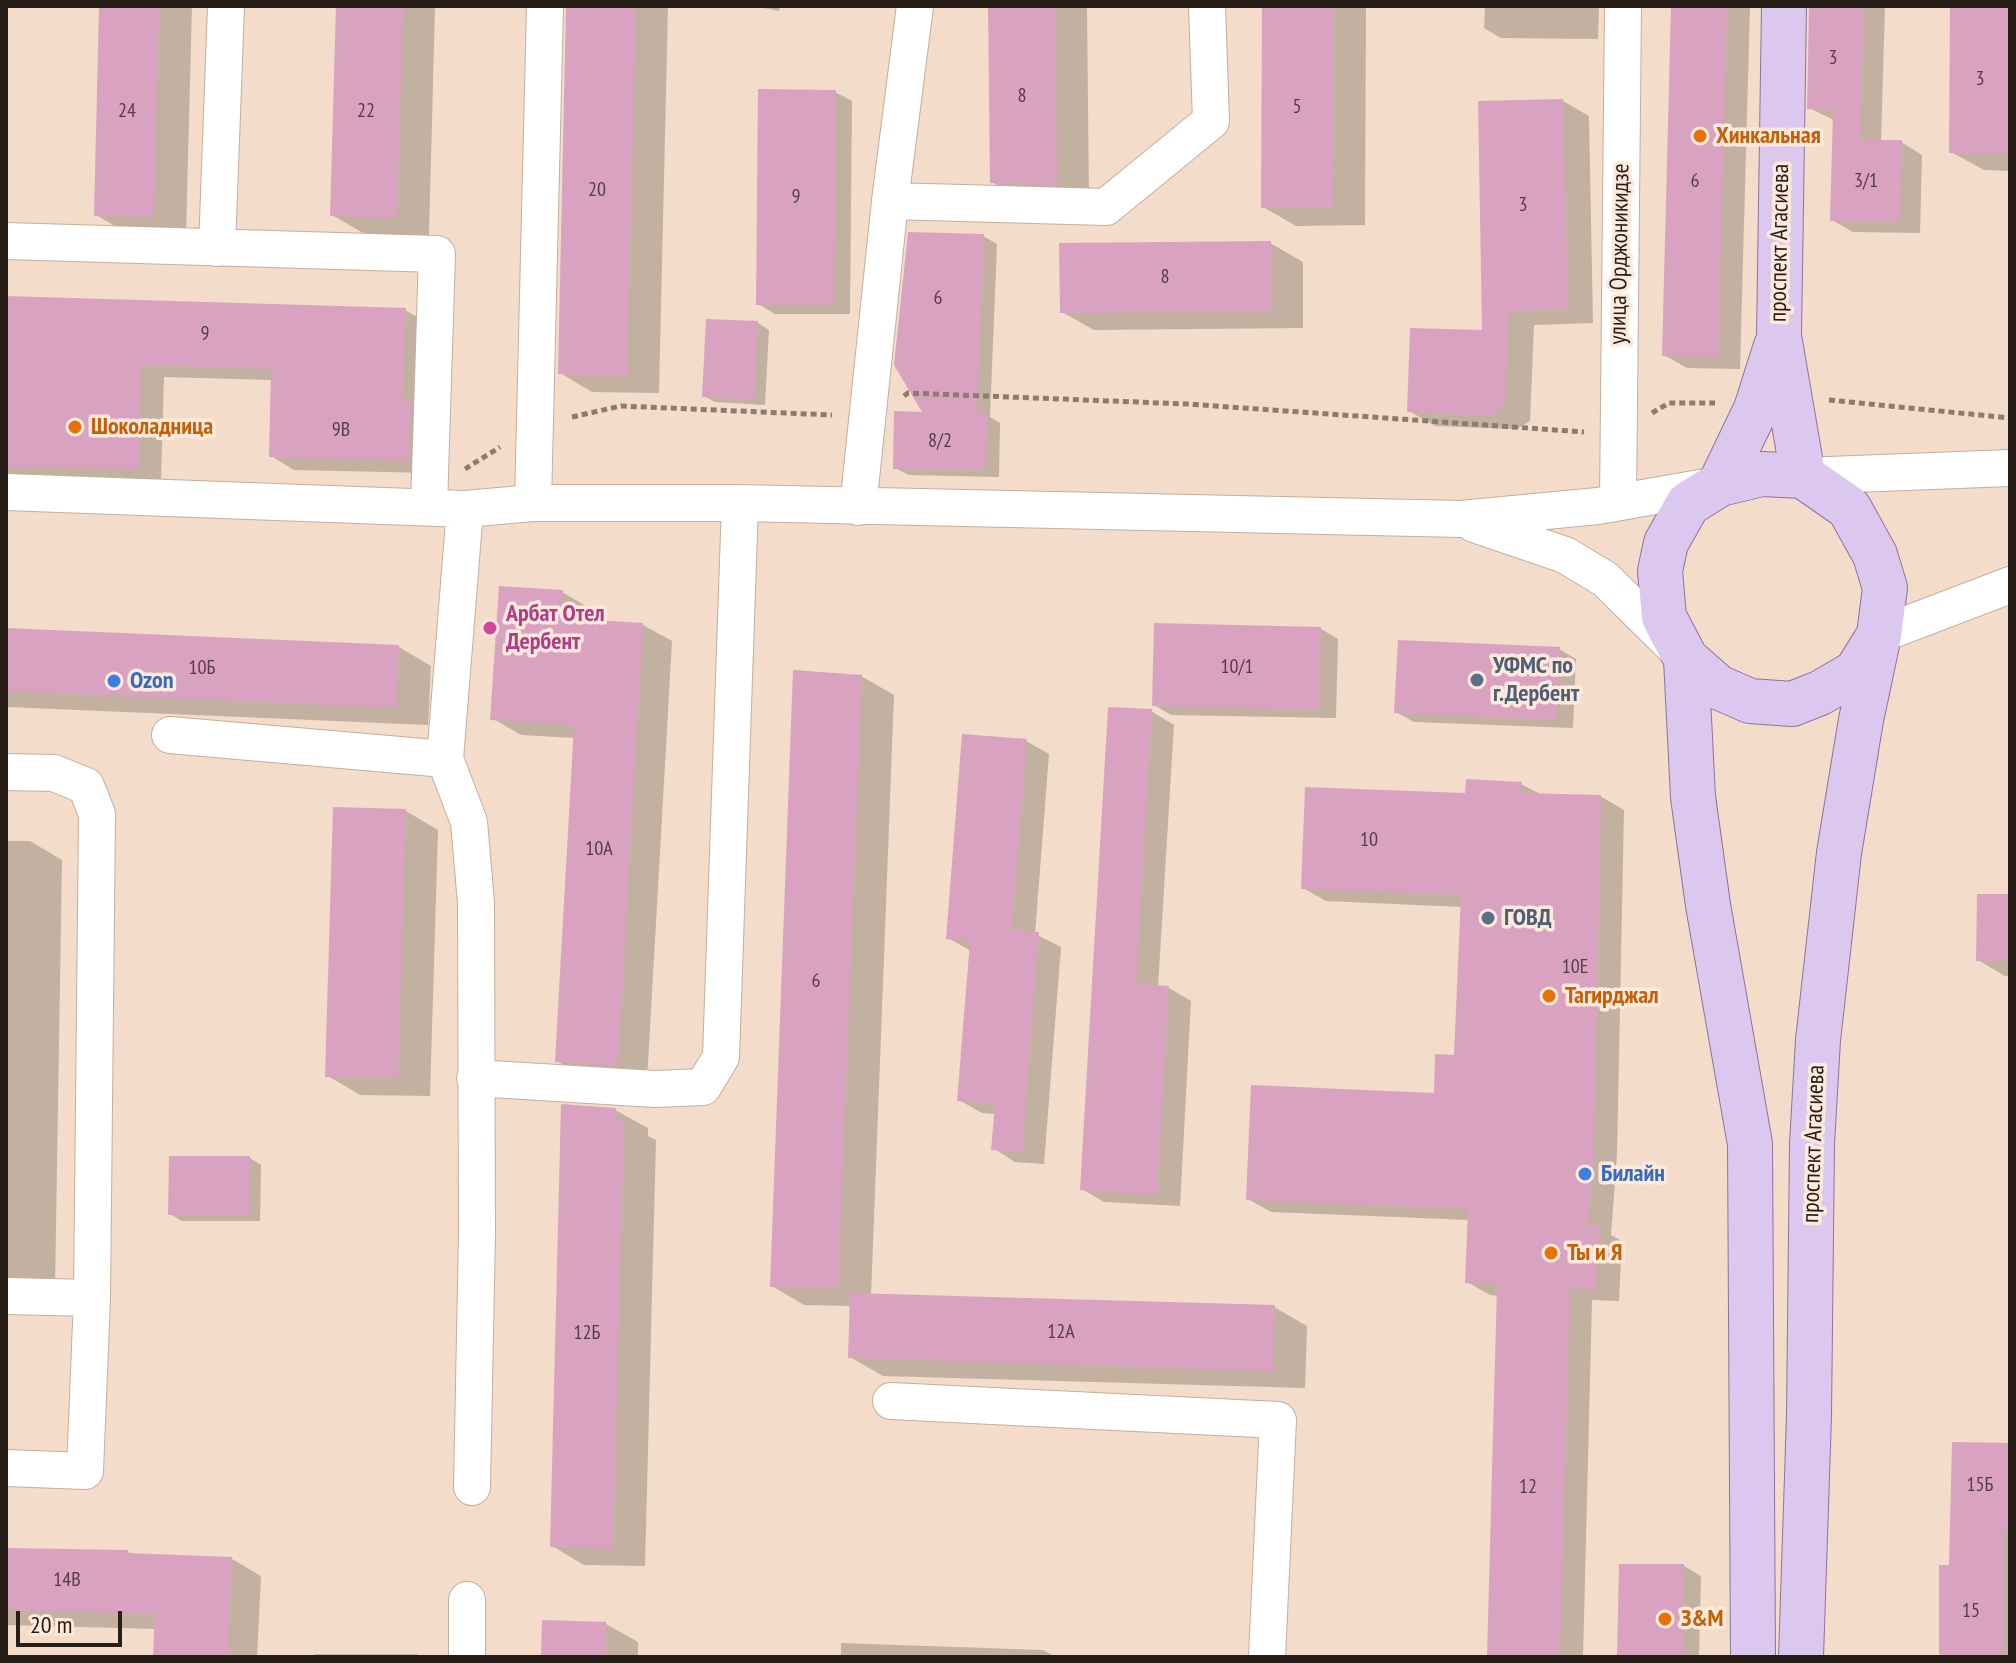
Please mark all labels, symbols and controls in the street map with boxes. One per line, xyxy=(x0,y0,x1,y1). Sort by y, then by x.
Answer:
house number: 3 xyxy=(1829,46,1837,70)
house number: 3 xyxy=(1976,67,1984,91)
house number: 8 xyxy=(1018,84,1026,108)
house number: 5 xyxy=(1293,95,1301,119)
house number: 24 xyxy=(118,99,136,123)
house number: 22 xyxy=(357,99,375,123)
place label: Хинкальная xyxy=(1716,122,1821,150)
marker: Хинкальная xyxy=(1691,127,1709,145)
street label: улица Орджоникидзе xyxy=(1604,163,1636,345)
street label: проспект Агасиева xyxy=(1764,164,1796,322)
house number: 6 xyxy=(1691,169,1699,193)
house number: 3/1 xyxy=(1854,169,1878,193)
house number: 20 xyxy=(588,178,606,202)
house number: 9 xyxy=(792,185,800,209)
house number: 3 xyxy=(1519,193,1527,217)
house number: 8 xyxy=(1161,265,1169,289)
house number: 6 xyxy=(934,286,942,310)
house number: 9 xyxy=(201,322,209,346)
place label: Шоколадница xyxy=(91,413,213,441)
marker: Шоколадница xyxy=(66,418,84,436)
house number: 9В xyxy=(332,418,350,442)
house number: 8/2 xyxy=(928,429,952,453)
place label: Арбат Отел Дербент xyxy=(506,600,605,656)
marker: Арбат Отел Дербент xyxy=(481,619,499,637)
place label: УФМС по г.Дербент xyxy=(1493,652,1579,708)
house number: 10/1 xyxy=(1221,655,1253,679)
house number: 10Б xyxy=(189,656,215,680)
place label: Ozon xyxy=(130,667,173,695)
marker: УФМС по г.Дербент xyxy=(1468,671,1486,689)
marker: Ozon xyxy=(105,672,123,690)
house number: 10 xyxy=(1360,828,1378,852)
house number: 10А xyxy=(585,837,613,861)
place label: ГОВД xyxy=(1504,904,1552,932)
marker: ГОВД xyxy=(1479,909,1497,927)
house number: 10Е xyxy=(1562,955,1588,979)
house number: 6 xyxy=(812,969,820,993)
place label: Тагирджал xyxy=(1565,982,1659,1010)
marker: Тагирджал xyxy=(1540,987,1558,1005)
street label: проспект Агасиева xyxy=(1797,1064,1831,1224)
place label: Билайн xyxy=(1601,1160,1665,1188)
marker: Билайн xyxy=(1576,1165,1594,1183)
place label: Ты и Я xyxy=(1567,1239,1622,1267)
marker: Ты и Я xyxy=(1542,1244,1560,1262)
house number: 12А xyxy=(1047,1320,1075,1344)
house number: 12Б xyxy=(574,1321,600,1345)
house number: 15Б xyxy=(1967,1473,1993,1497)
house number: 12 xyxy=(1519,1475,1537,1499)
house number: 14В xyxy=(53,1568,81,1592)
scale bar xyxy=(20,1595,126,1645)
house number: 15 xyxy=(1962,1599,1980,1623)
place label: З&М xyxy=(1681,1605,1723,1633)
text: 20 m xyxy=(30,1609,72,1640)
marker: З&М xyxy=(1656,1610,1674,1628)

